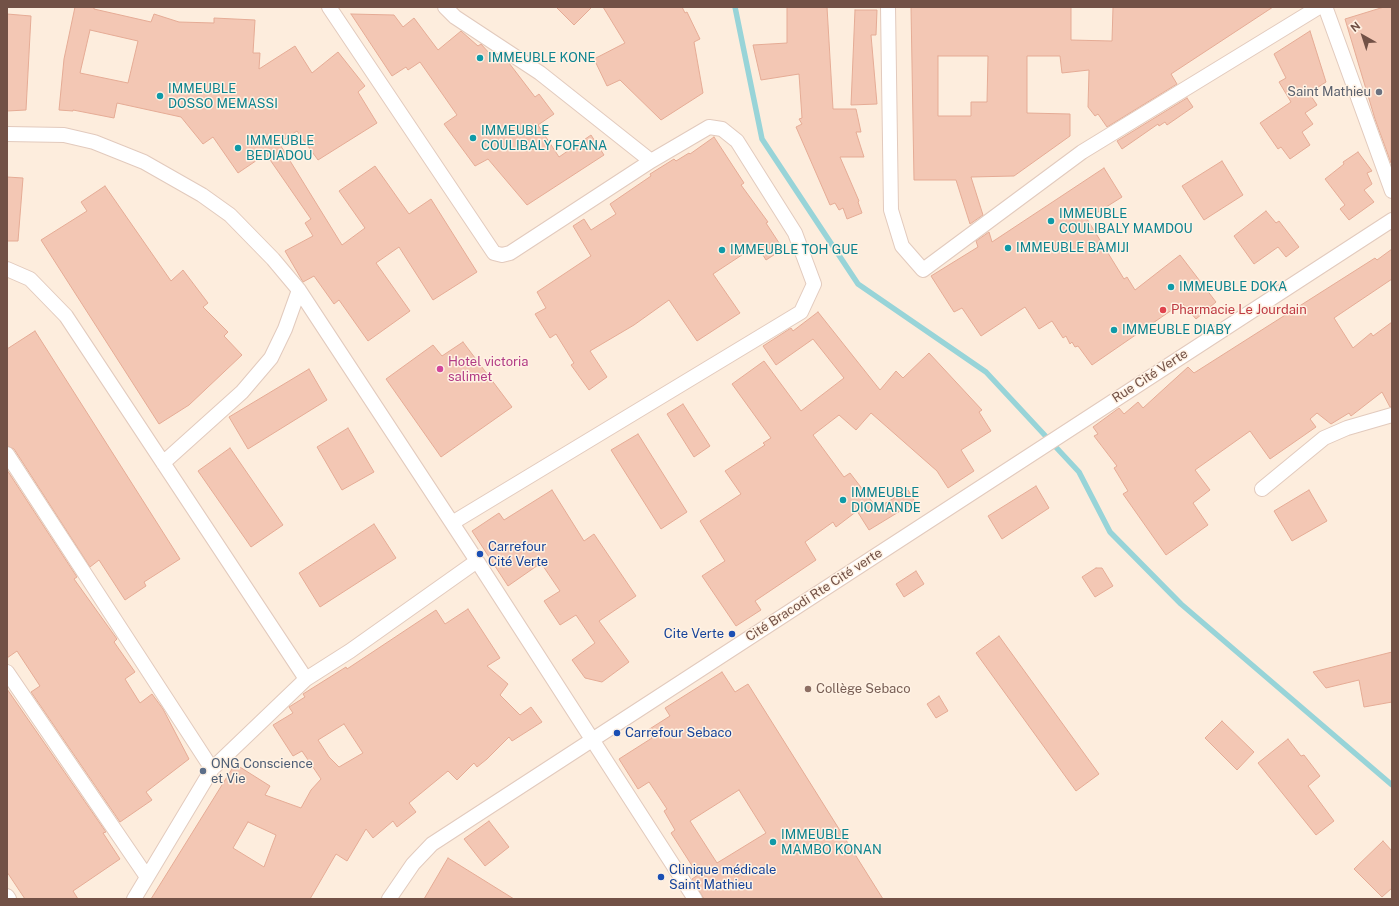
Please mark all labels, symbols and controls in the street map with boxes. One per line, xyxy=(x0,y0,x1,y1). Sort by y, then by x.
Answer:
north arrow xyxy=(1343,16,1383,56)
text: N xyxy=(1348,19,1363,34)
place label: IMMEUBLE KONE xyxy=(488,50,596,66)
marker: IMMEUBLE KONE xyxy=(475,53,485,63)
place label: IMMEUBLE DOSSO MEMASSI xyxy=(168,81,278,112)
place label: Saint Mathieu xyxy=(1287,84,1371,100)
marker: Saint Mathieu xyxy=(1374,87,1384,97)
marker: IMMEUBLE DOSSO MEMASSI xyxy=(155,91,165,101)
place label: IMMEUBLE COULIBALY FOFANA xyxy=(481,123,607,154)
place label: IMMEUBLE BEDIADOU xyxy=(246,133,314,164)
marker: IMMEUBLE COULIBALY FOFANA xyxy=(468,133,478,143)
marker: IMMEUBLE BEDIADOU xyxy=(233,143,243,153)
place label: IMMEUBLE COULIBALY MAMDOU xyxy=(1059,206,1193,237)
marker: IMMEUBLE COULIBALY MAMDOU xyxy=(1046,216,1056,226)
place label: IMMEUBLE BAMIJI xyxy=(1016,240,1129,256)
place label: IMMEUBLE TOH GUE xyxy=(730,242,858,258)
marker: IMMEUBLE BAMIJI xyxy=(1003,243,1013,253)
marker: IMMEUBLE TOH GUE xyxy=(717,245,727,255)
place label: IMMEUBLE DOKA xyxy=(1179,279,1287,295)
marker: IMMEUBLE DOKA xyxy=(1166,282,1176,292)
place label: Pharmacie Le Jourdain xyxy=(1171,302,1307,318)
marker: Pharmacie Le Jourdain xyxy=(1158,305,1168,315)
place label: IMMEUBLE DIABY xyxy=(1122,322,1231,338)
marker: IMMEUBLE DIABY xyxy=(1109,325,1119,335)
street label: Rue Cité Verte xyxy=(1109,346,1191,406)
place label: Hotel victoria salimet xyxy=(448,354,529,385)
marker: Hotel victoria salimet xyxy=(435,364,445,374)
place label: IMMEUBLE DIOMANDE xyxy=(851,485,921,516)
marker: IMMEUBLE DIOMANDE xyxy=(838,495,848,505)
place label: Carrefour Cité Verte xyxy=(488,539,548,570)
street label: Cité Bracodi Rte Cité verte xyxy=(743,545,885,645)
marker: Carrefour Cité Verte xyxy=(475,549,485,559)
place label: Cite Verte xyxy=(664,626,724,642)
marker: Cite Verte xyxy=(727,629,737,639)
place label: Collège Sebaco xyxy=(816,681,911,697)
marker: Collège Sebaco xyxy=(803,684,813,694)
place label: Carrefour Sebaco xyxy=(625,725,732,741)
marker: Carrefour Sebaco xyxy=(612,728,622,738)
place label: ONG Conscience et Vie xyxy=(211,756,313,787)
marker: ONG Conscience et Vie xyxy=(198,766,208,776)
place label: IMMEUBLE MAMBO KONAN xyxy=(781,827,882,858)
marker: IMMEUBLE MAMBO KONAN xyxy=(768,837,778,847)
place label: Clinique médicale Saint Mathieu xyxy=(669,862,776,893)
marker: Clinique médicale Saint Mathieu xyxy=(656,872,666,882)

